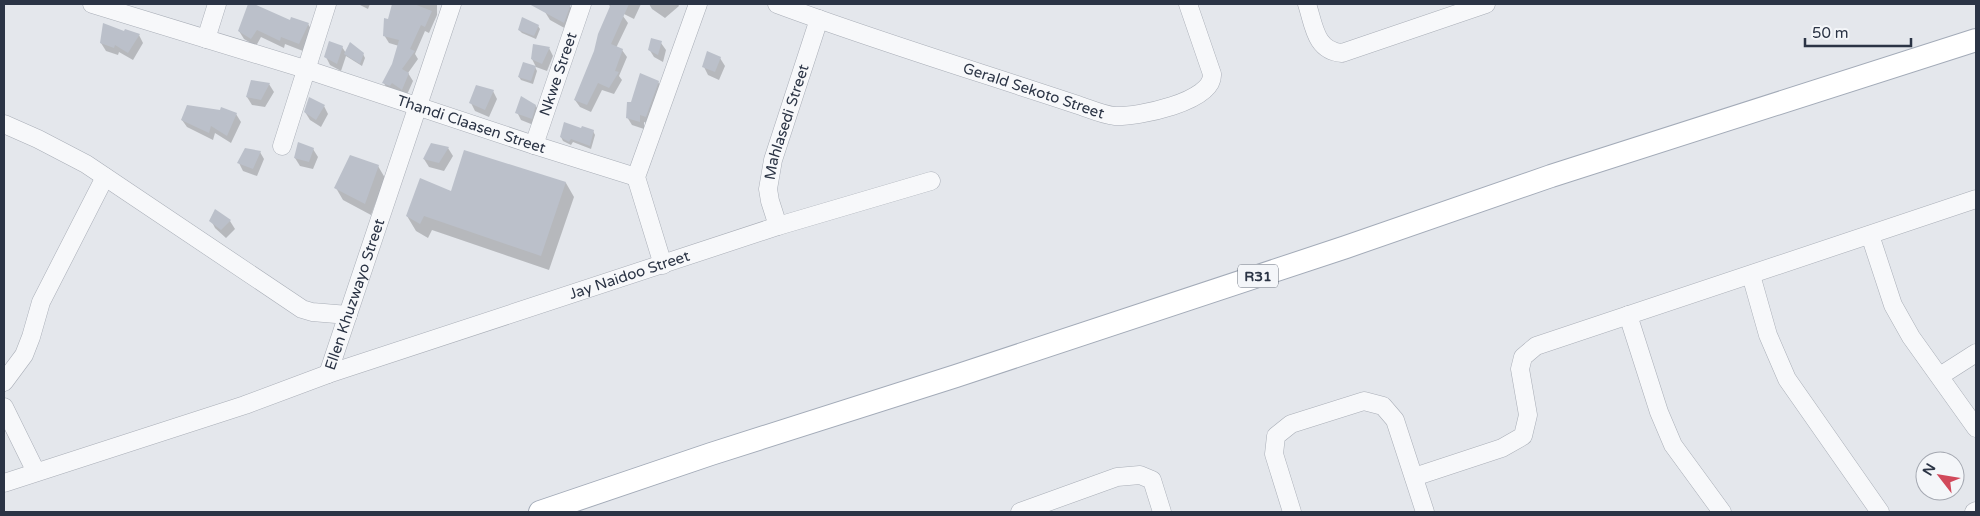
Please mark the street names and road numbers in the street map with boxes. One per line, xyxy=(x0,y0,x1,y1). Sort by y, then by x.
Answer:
street label: Nkwe Street xyxy=(536,30,581,118)
street label: Gerald Sekoto Street xyxy=(961,59,1107,123)
street label: Mahlasedi Street xyxy=(761,62,813,181)
street label: Thandi Claasen Street xyxy=(395,91,548,157)
street label: Ellen Khuzwayo Street xyxy=(321,216,388,372)
street label: Jay Naidoo Street xyxy=(567,247,692,303)
road number: R31 xyxy=(1238,264,1278,288)

